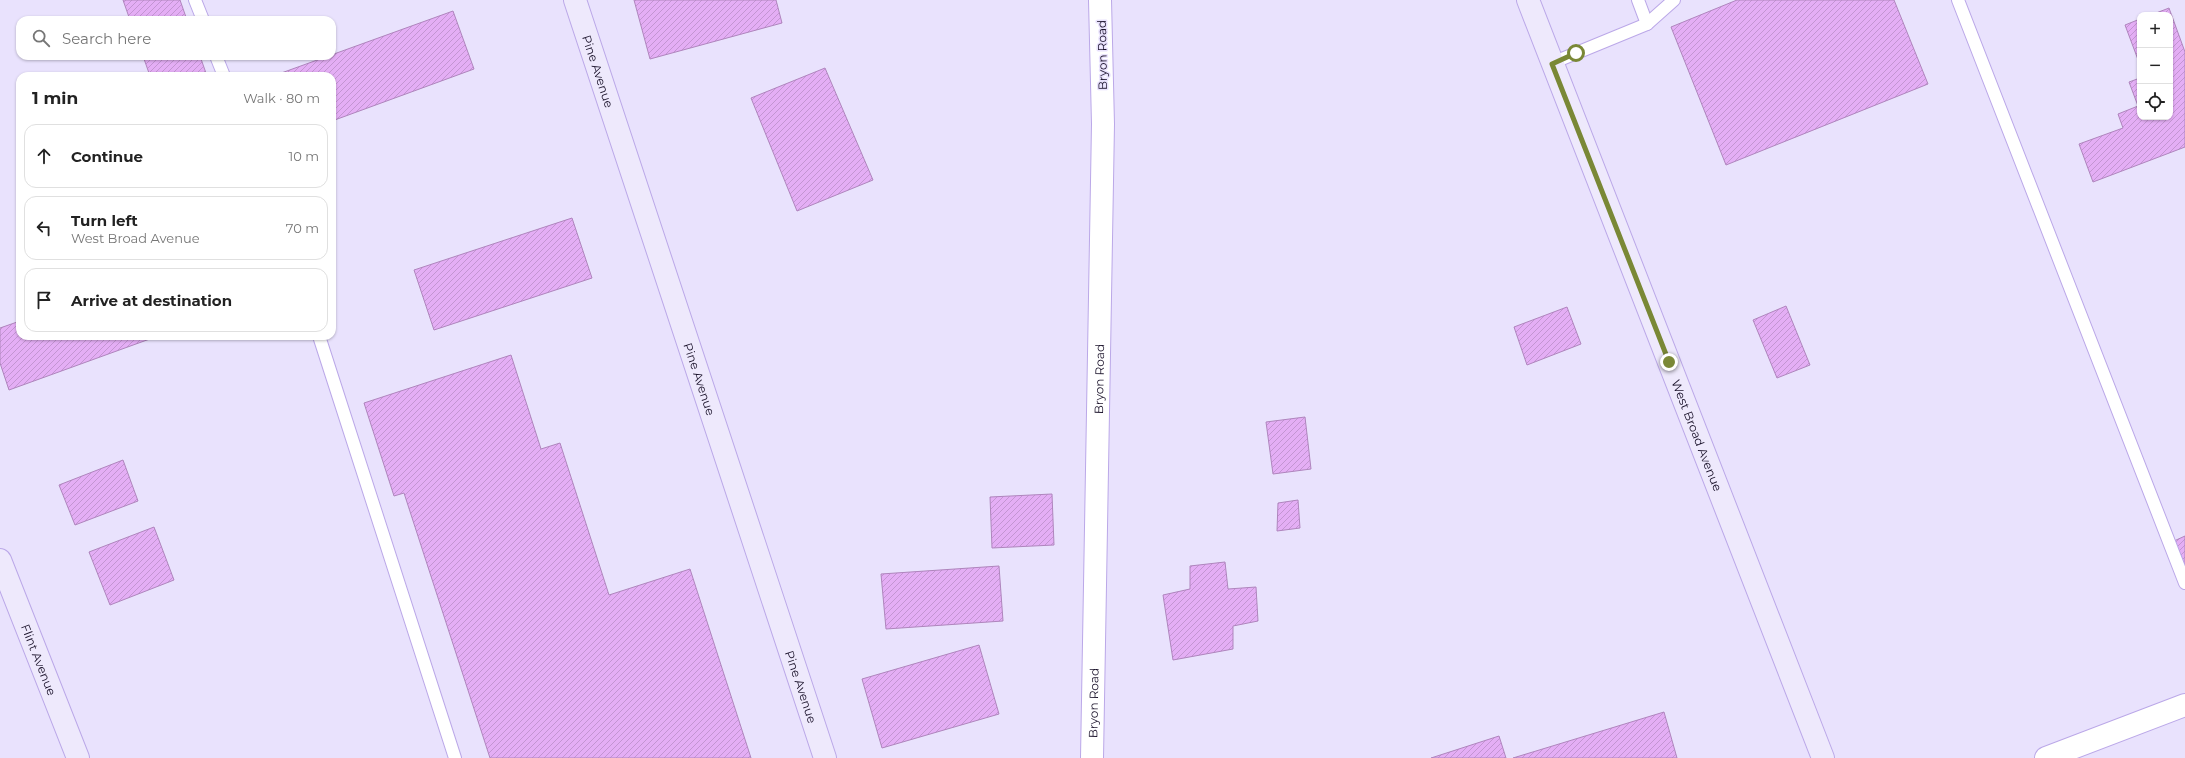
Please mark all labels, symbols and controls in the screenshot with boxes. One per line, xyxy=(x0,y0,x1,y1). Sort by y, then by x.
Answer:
map controls xyxy=(2137,12,2173,120)
button: + xyxy=(2137,12,2173,48)
search box xyxy=(16,16,336,60)
street label: Bryon Road xyxy=(1094,20,1110,90)
icon: search xyxy=(30,27,52,49)
text: Search here xyxy=(62,29,151,48)
street label: Pine Avenue xyxy=(580,33,617,110)
route start xyxy=(1567,44,1585,62)
button: − xyxy=(2137,48,2173,84)
button: locate xyxy=(2137,84,2173,120)
text: 1 min xyxy=(32,88,78,108)
text: Walk · 80 m xyxy=(243,90,320,106)
icon: ahead xyxy=(33,145,55,167)
text: Continue xyxy=(71,147,143,166)
text: 10 m xyxy=(289,148,319,164)
text: Turn left xyxy=(71,211,138,230)
icon: left xyxy=(33,217,55,239)
text: 70 m xyxy=(286,220,319,236)
text: West Broad Avenue xyxy=(71,230,200,246)
icon: arrive xyxy=(33,289,55,311)
text: Arrive at destination xyxy=(71,291,232,310)
street label: Pine Avenue xyxy=(681,341,719,417)
street label: Bryon Road xyxy=(1090,344,1107,414)
route end xyxy=(1660,353,1678,371)
street label: West Broad Avenue xyxy=(1669,377,1726,493)
street label: Flint Avenue xyxy=(18,622,60,697)
street label: Pine Avenue xyxy=(782,648,820,725)
street label: Bryon Road xyxy=(1085,668,1101,738)

